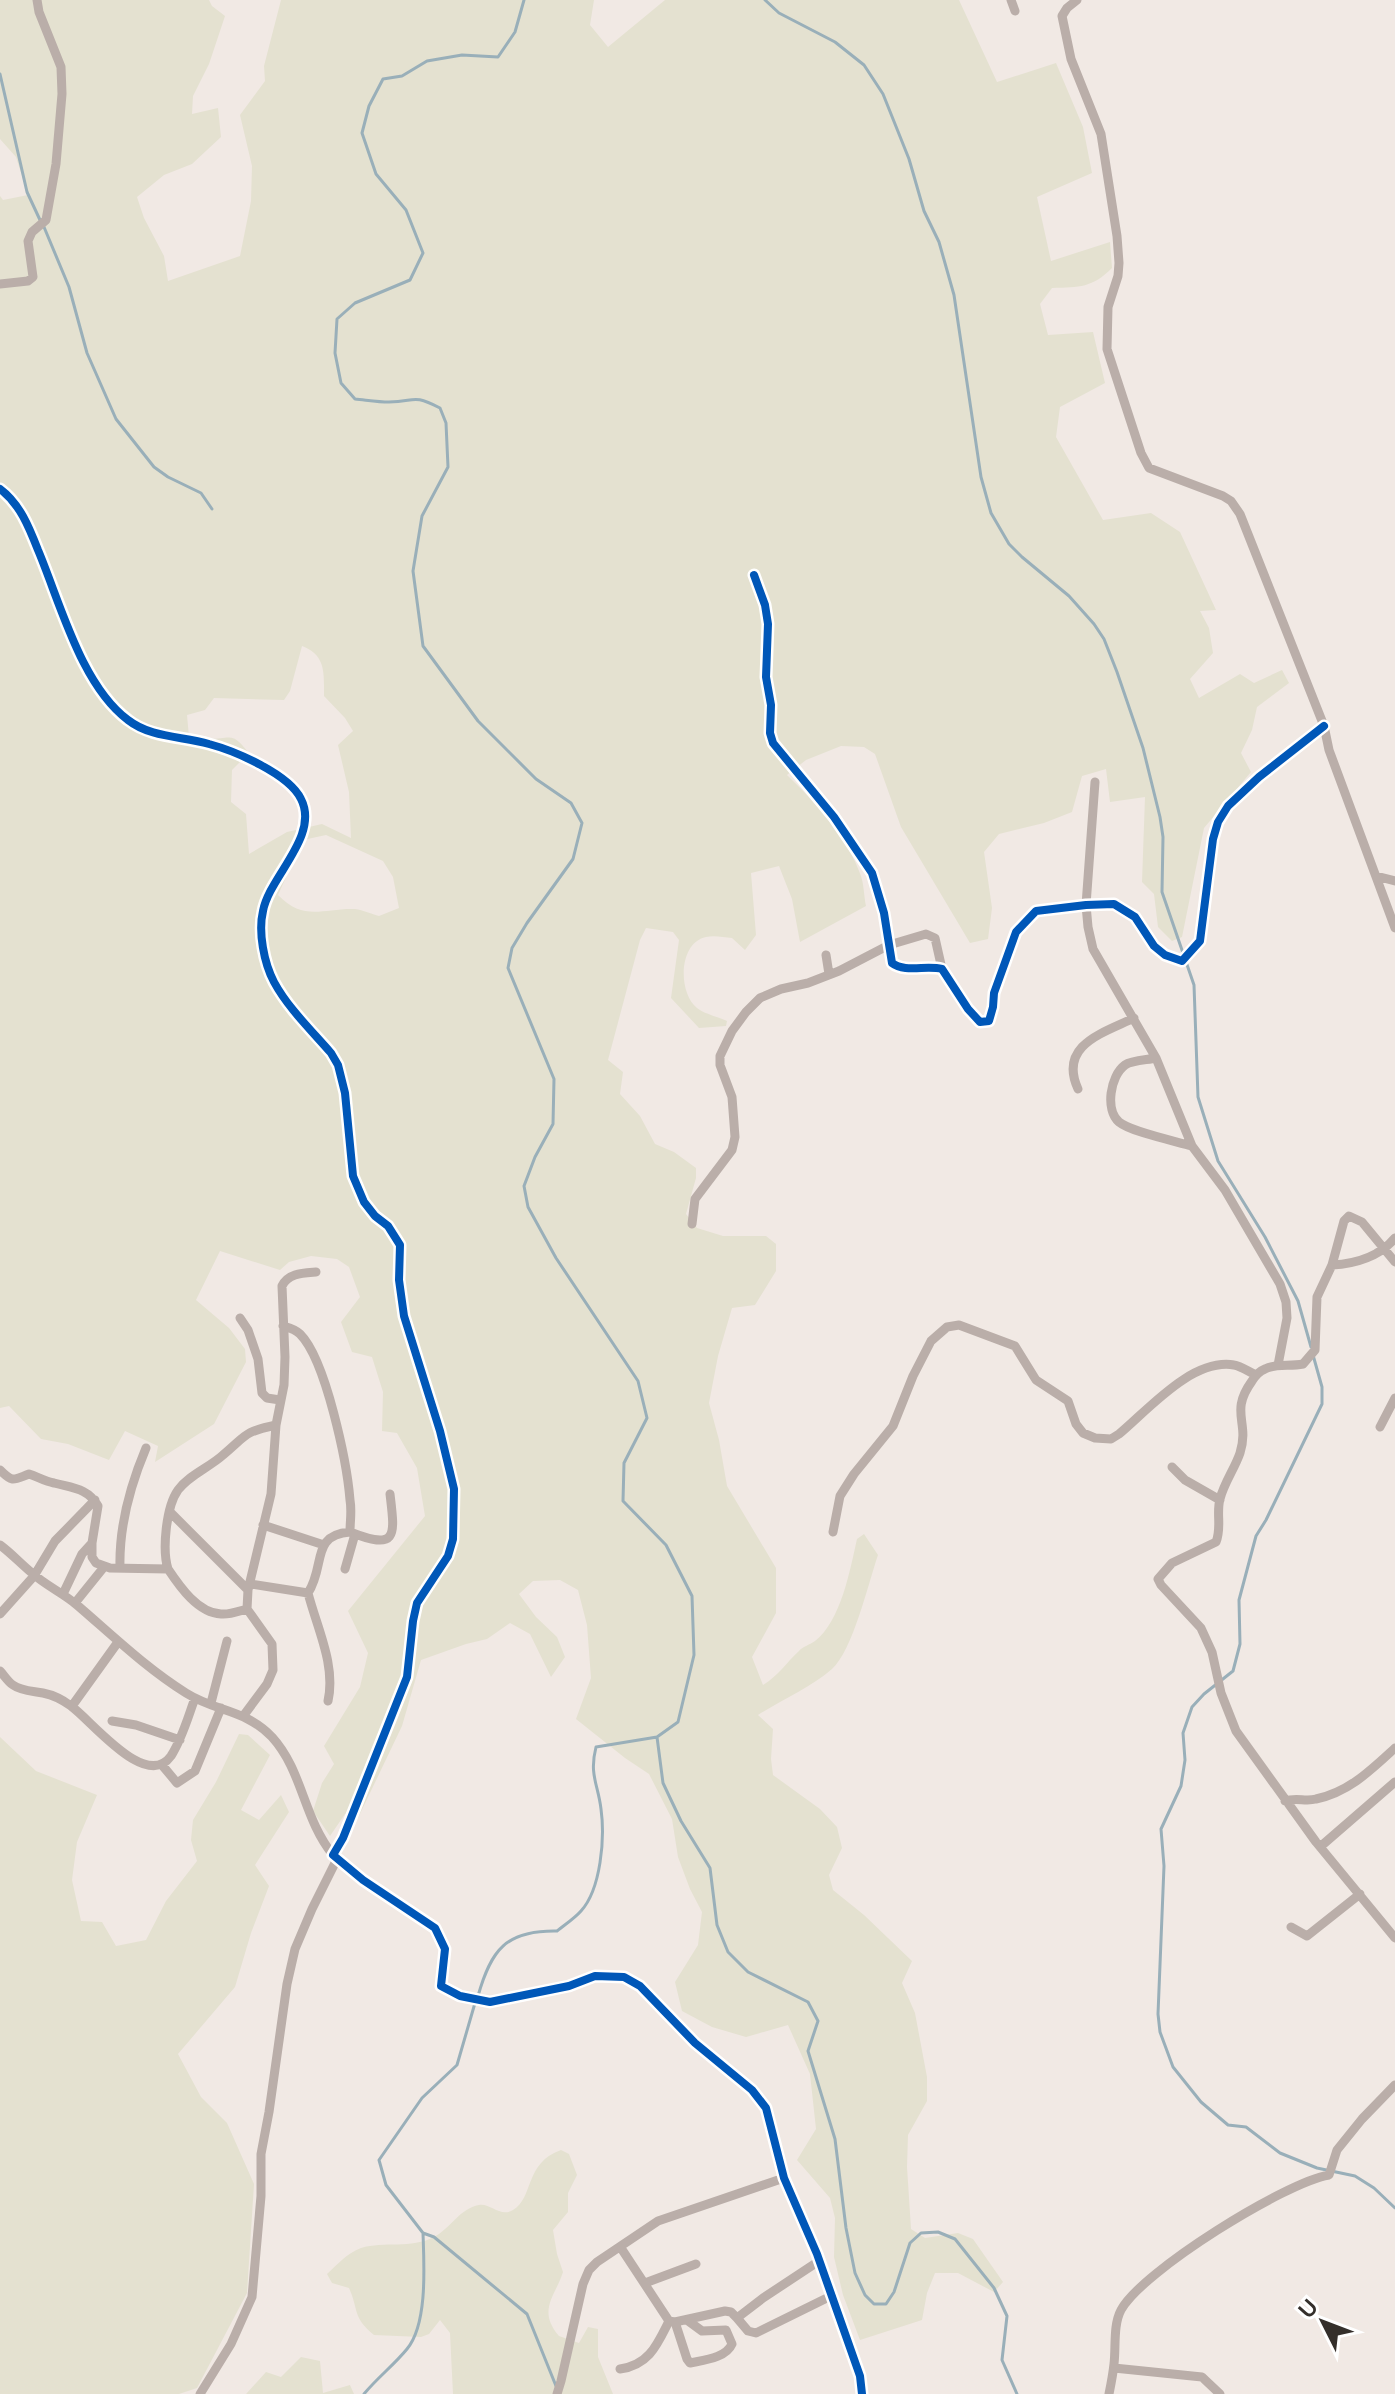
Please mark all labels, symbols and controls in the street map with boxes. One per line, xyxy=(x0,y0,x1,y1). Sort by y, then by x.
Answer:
north arrow xyxy=(1283,2282,1363,2362)
text: U xyxy=(1292,2293,1323,2323)

